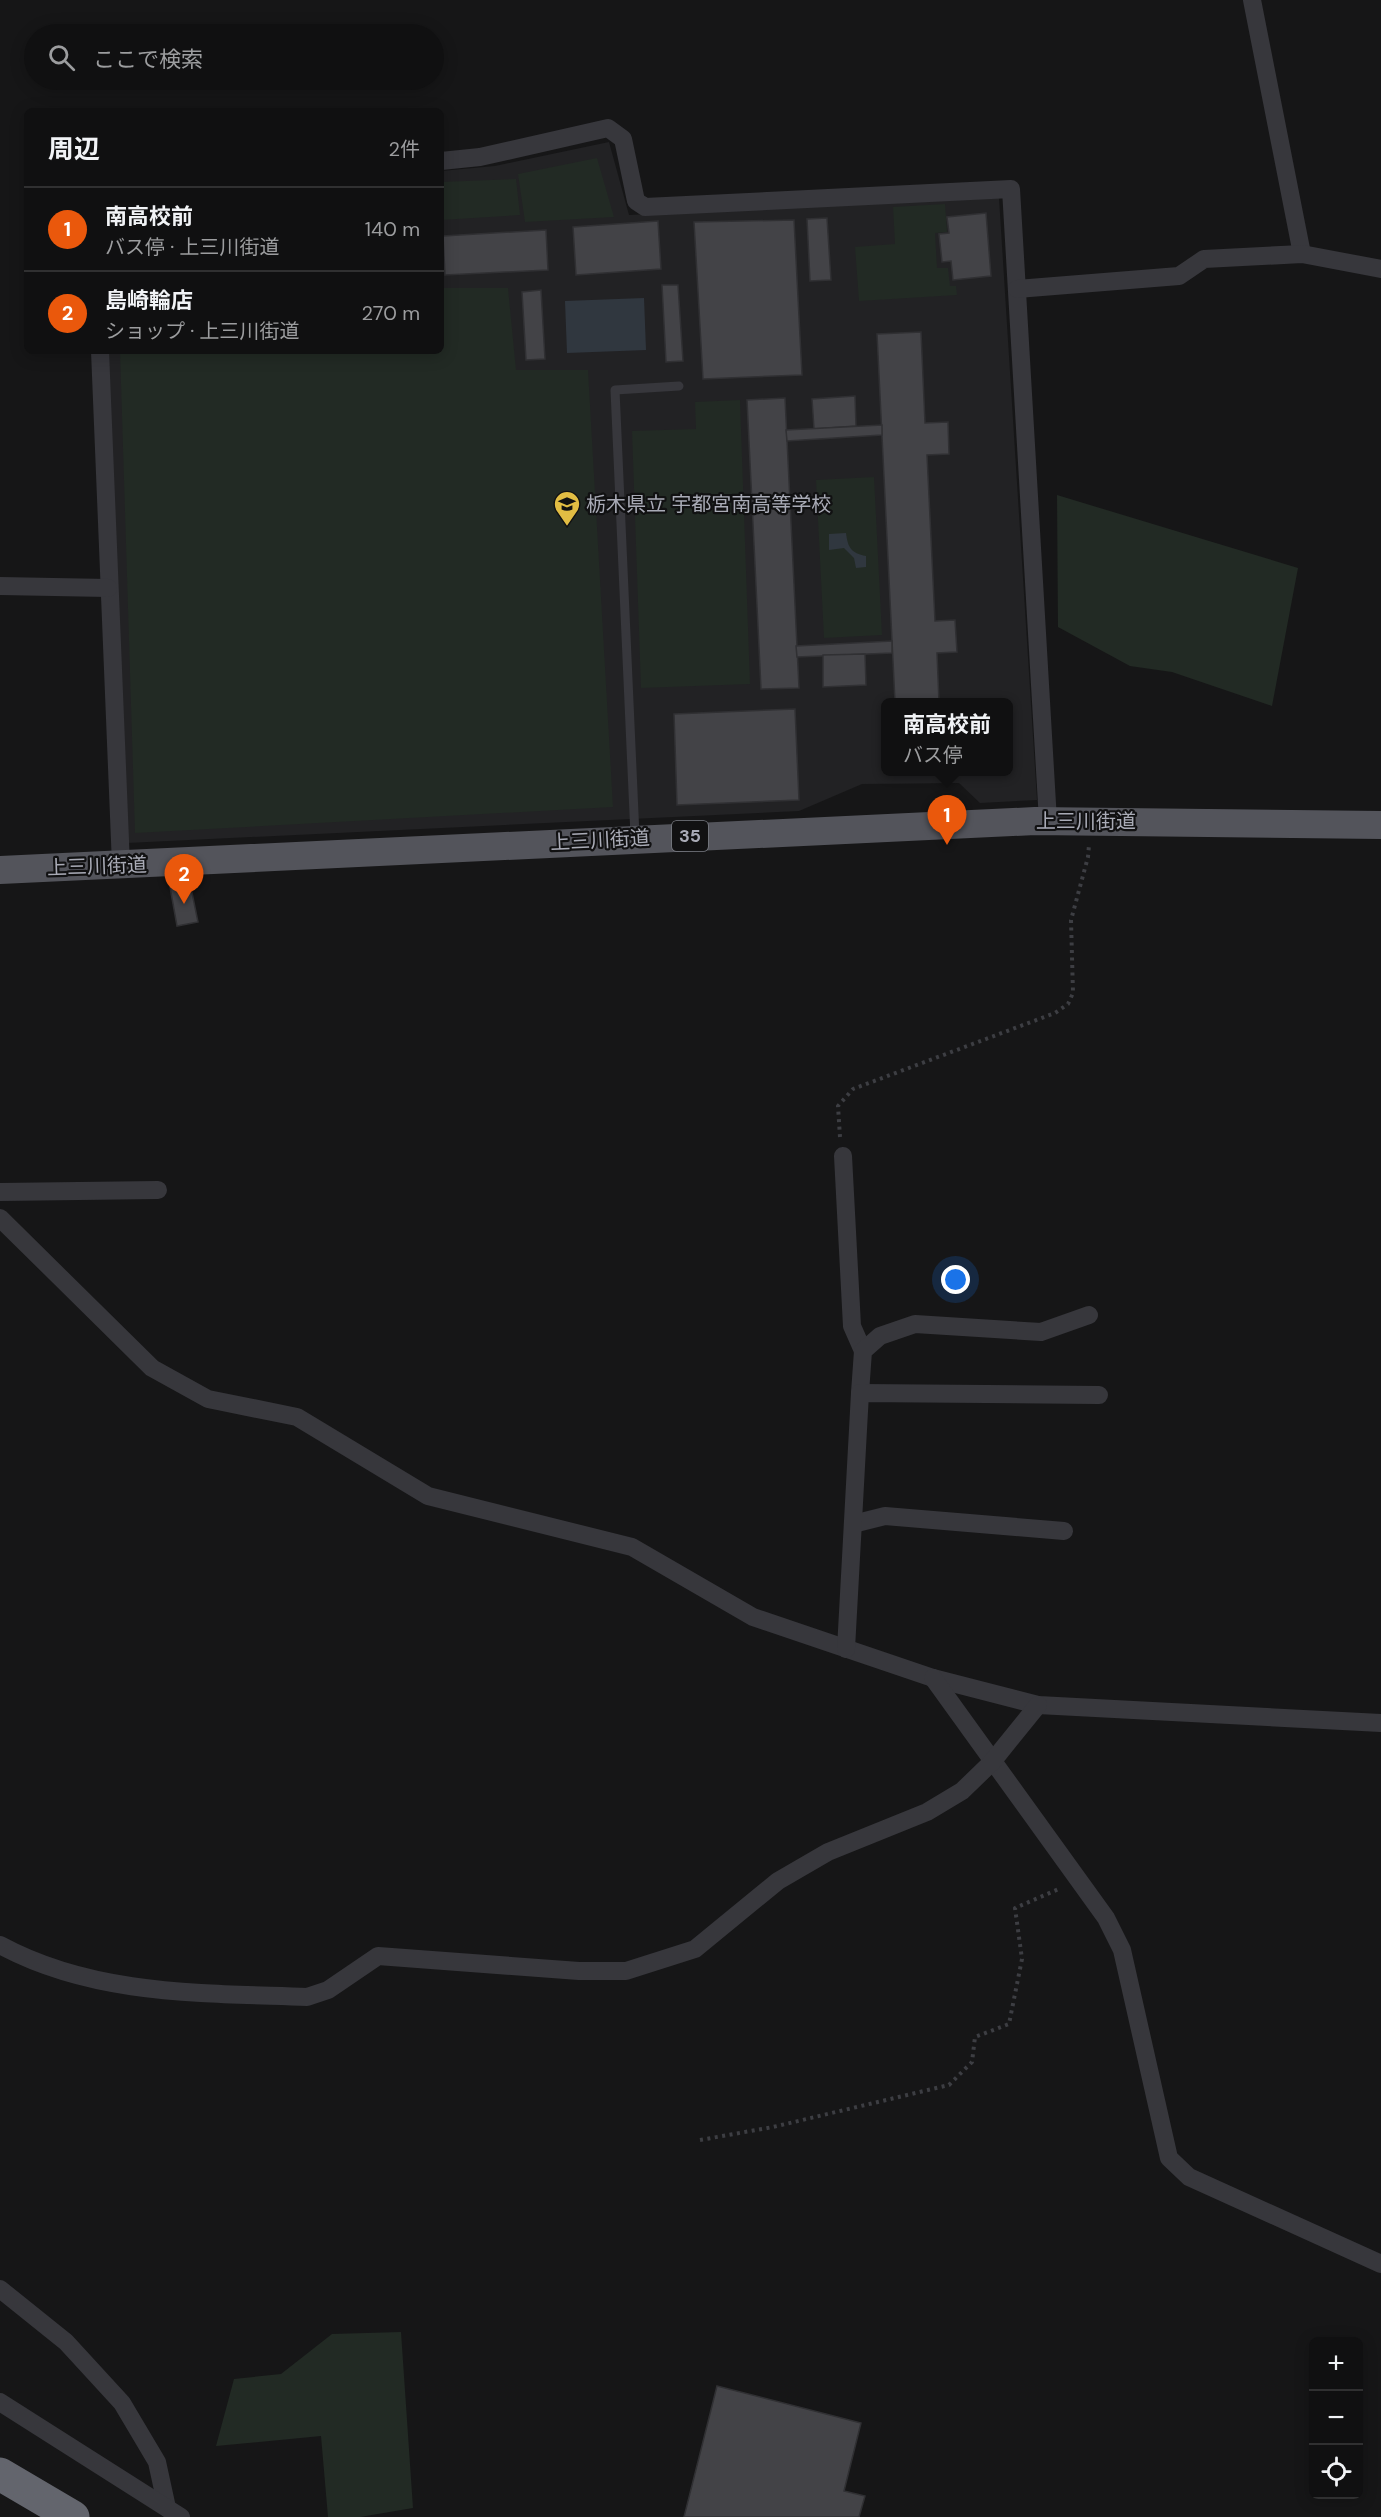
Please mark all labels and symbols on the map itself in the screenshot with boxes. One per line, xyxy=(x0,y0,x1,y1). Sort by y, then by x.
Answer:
school or university icon: 栃木県立 宇都宮南高等学校 xyxy=(552,489,582,527)
place label: 栃木県立 宇都宮南高等学校 xyxy=(586,491,831,517)
pin: 1 xyxy=(928,796,966,845)
street label: 上三川街道 xyxy=(1036,808,1136,834)
road number: 35 xyxy=(672,821,708,851)
street label: 上三川街道 xyxy=(549,824,651,856)
street label: 上三川街道 xyxy=(47,851,147,881)
pin: 2 xyxy=(164,854,204,904)
your location xyxy=(941,1265,970,1294)

